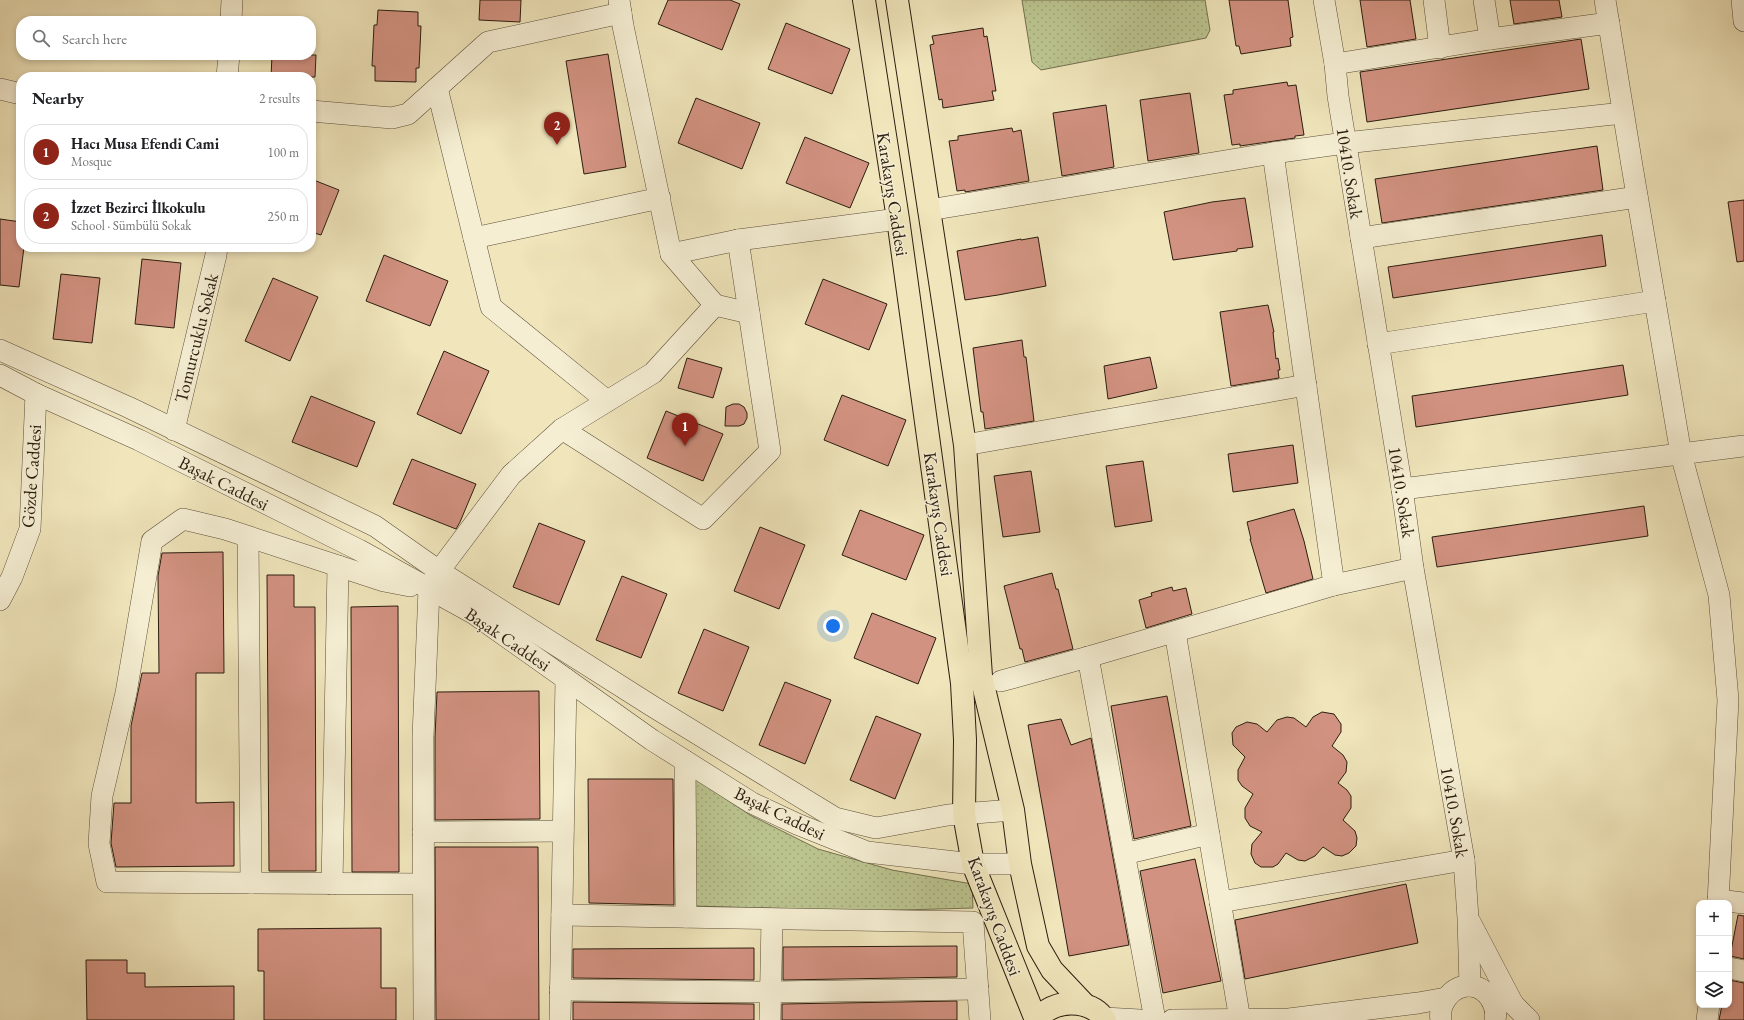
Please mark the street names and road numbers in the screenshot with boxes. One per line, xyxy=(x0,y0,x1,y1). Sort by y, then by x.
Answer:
street label: 10410. Sokak xyxy=(1331,126,1369,221)
street label: Karakayış Caddesi xyxy=(872,130,914,258)
street label: Tomurcuklu Sokak xyxy=(169,270,223,405)
street label: Gözde Caddesi xyxy=(16,423,46,529)
street label: 10410. Sokak xyxy=(1383,445,1421,540)
street label: Başak Caddesi xyxy=(175,450,273,516)
street label: Karakayış Caddesi xyxy=(919,450,959,578)
street label: Başak Caddesi xyxy=(461,602,556,676)
street label: 10410. Sokak xyxy=(1436,765,1474,860)
street label: Başak Caddesi xyxy=(731,781,830,845)
street label: Karakayış Caddesi xyxy=(963,853,1027,979)

